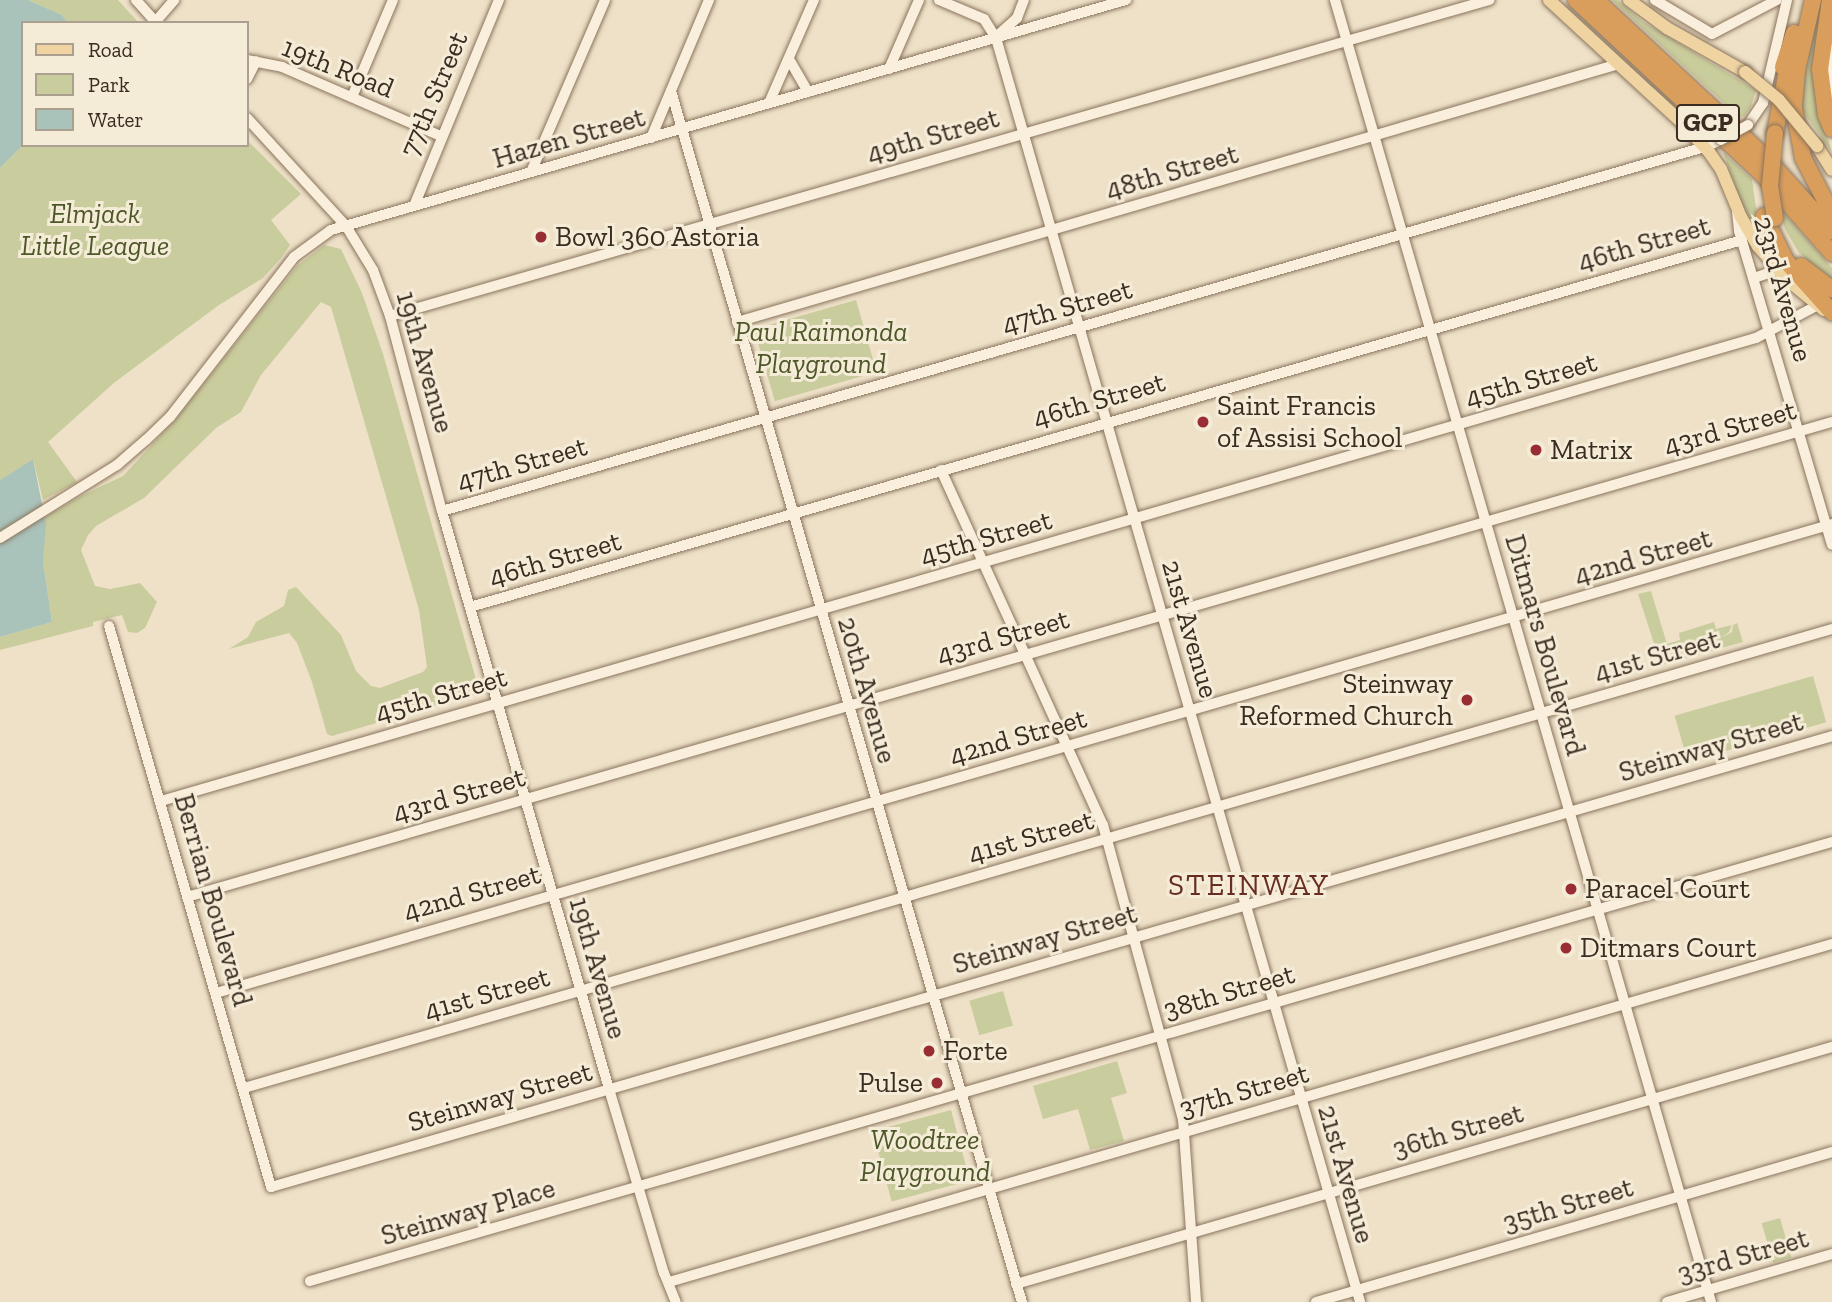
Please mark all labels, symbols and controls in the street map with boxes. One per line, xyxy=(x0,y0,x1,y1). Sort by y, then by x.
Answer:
legend xyxy=(21,21,248,147)
street label: 77th Street xyxy=(393,26,475,162)
street label: 19th Road xyxy=(277,30,399,106)
text: Road xyxy=(88,37,133,62)
text: Park xyxy=(88,72,130,97)
street label: Hazen Street xyxy=(489,100,649,176)
road number: GCP xyxy=(1675,100,1741,146)
street label: 49th Street xyxy=(863,101,1003,171)
text: Water xyxy=(88,107,143,132)
street label: 48th Street xyxy=(1102,137,1242,207)
park label: Elmjack Little League xyxy=(21,197,169,263)
street label: 46th Street xyxy=(1574,209,1714,279)
street label: 23rd Avenue xyxy=(1746,212,1820,366)
place label: Bowl 360 Astoria xyxy=(555,220,760,254)
marker: Bowl 360 Astoria xyxy=(533,229,549,245)
street label: 47th Street xyxy=(998,272,1136,342)
street label: 19th Avenue xyxy=(389,287,461,437)
park label: Paul Raimonda Playground xyxy=(734,315,908,381)
street label: 45th Street xyxy=(1461,345,1601,415)
street label: 46th Street xyxy=(1029,365,1169,435)
place label: Saint Francis of Assisi School xyxy=(1217,389,1403,455)
street label: 43rd Street xyxy=(1660,393,1800,463)
marker: Saint Francis of Assisi School xyxy=(1195,414,1211,430)
street label: 47th Street xyxy=(453,429,591,499)
place label: Matrix xyxy=(1550,433,1632,467)
marker: Matrix xyxy=(1528,442,1544,458)
street label: 45th Street xyxy=(916,503,1056,573)
street label: 42nd Street xyxy=(1571,521,1715,593)
street label: 46th Street xyxy=(485,524,625,594)
street label: Ditmars Boulevard xyxy=(1497,531,1593,759)
street label: 21st Avenue xyxy=(1154,556,1226,702)
street label: 43rd Street xyxy=(933,602,1073,672)
street label: 20th Avenue xyxy=(830,612,904,768)
street label: 41st Street xyxy=(1591,622,1723,690)
street label: 45th Street xyxy=(371,660,511,730)
place label: Steinway Reformed Church xyxy=(1239,667,1453,733)
marker: Steinway Reformed Church xyxy=(1459,692,1475,708)
street label: 42nd Street xyxy=(946,701,1090,773)
street label: Steinway Street xyxy=(1615,705,1807,789)
street label: 43rd Street xyxy=(389,760,529,830)
street label: Berrian Boulevard xyxy=(167,790,259,1010)
street label: 41st Street xyxy=(965,803,1097,871)
street label: 42nd Street xyxy=(400,857,544,929)
district label: STEINWAY xyxy=(1169,867,1329,903)
place label: Paracel Court xyxy=(1585,872,1750,906)
marker: Paracel Court xyxy=(1563,881,1579,897)
street label: 19th Avenue xyxy=(562,893,634,1043)
street label: Steinway Street xyxy=(949,897,1141,981)
place label: Ditmars Court xyxy=(1580,931,1756,965)
marker: Ditmars Court xyxy=(1558,940,1574,956)
street label: 38th Street xyxy=(1160,957,1298,1027)
street label: 41st Street xyxy=(421,960,553,1028)
place label: Forte xyxy=(943,1034,1008,1068)
marker: Forte xyxy=(921,1043,937,1059)
street label: Steinway Street xyxy=(404,1055,596,1139)
street label: 37th Street xyxy=(1175,1057,1313,1125)
place label: Pulse xyxy=(858,1066,923,1100)
marker: Pulse xyxy=(929,1075,945,1091)
street label: 36th Street xyxy=(1389,1096,1527,1166)
street label: 21st Avenue xyxy=(1310,1101,1382,1247)
park label: Woodtree Playground xyxy=(860,1123,990,1189)
street label: 35th Street xyxy=(1499,1170,1637,1240)
street label: Steinway Place xyxy=(377,1171,559,1253)
street label: 33rd Street xyxy=(1674,1221,1812,1291)

